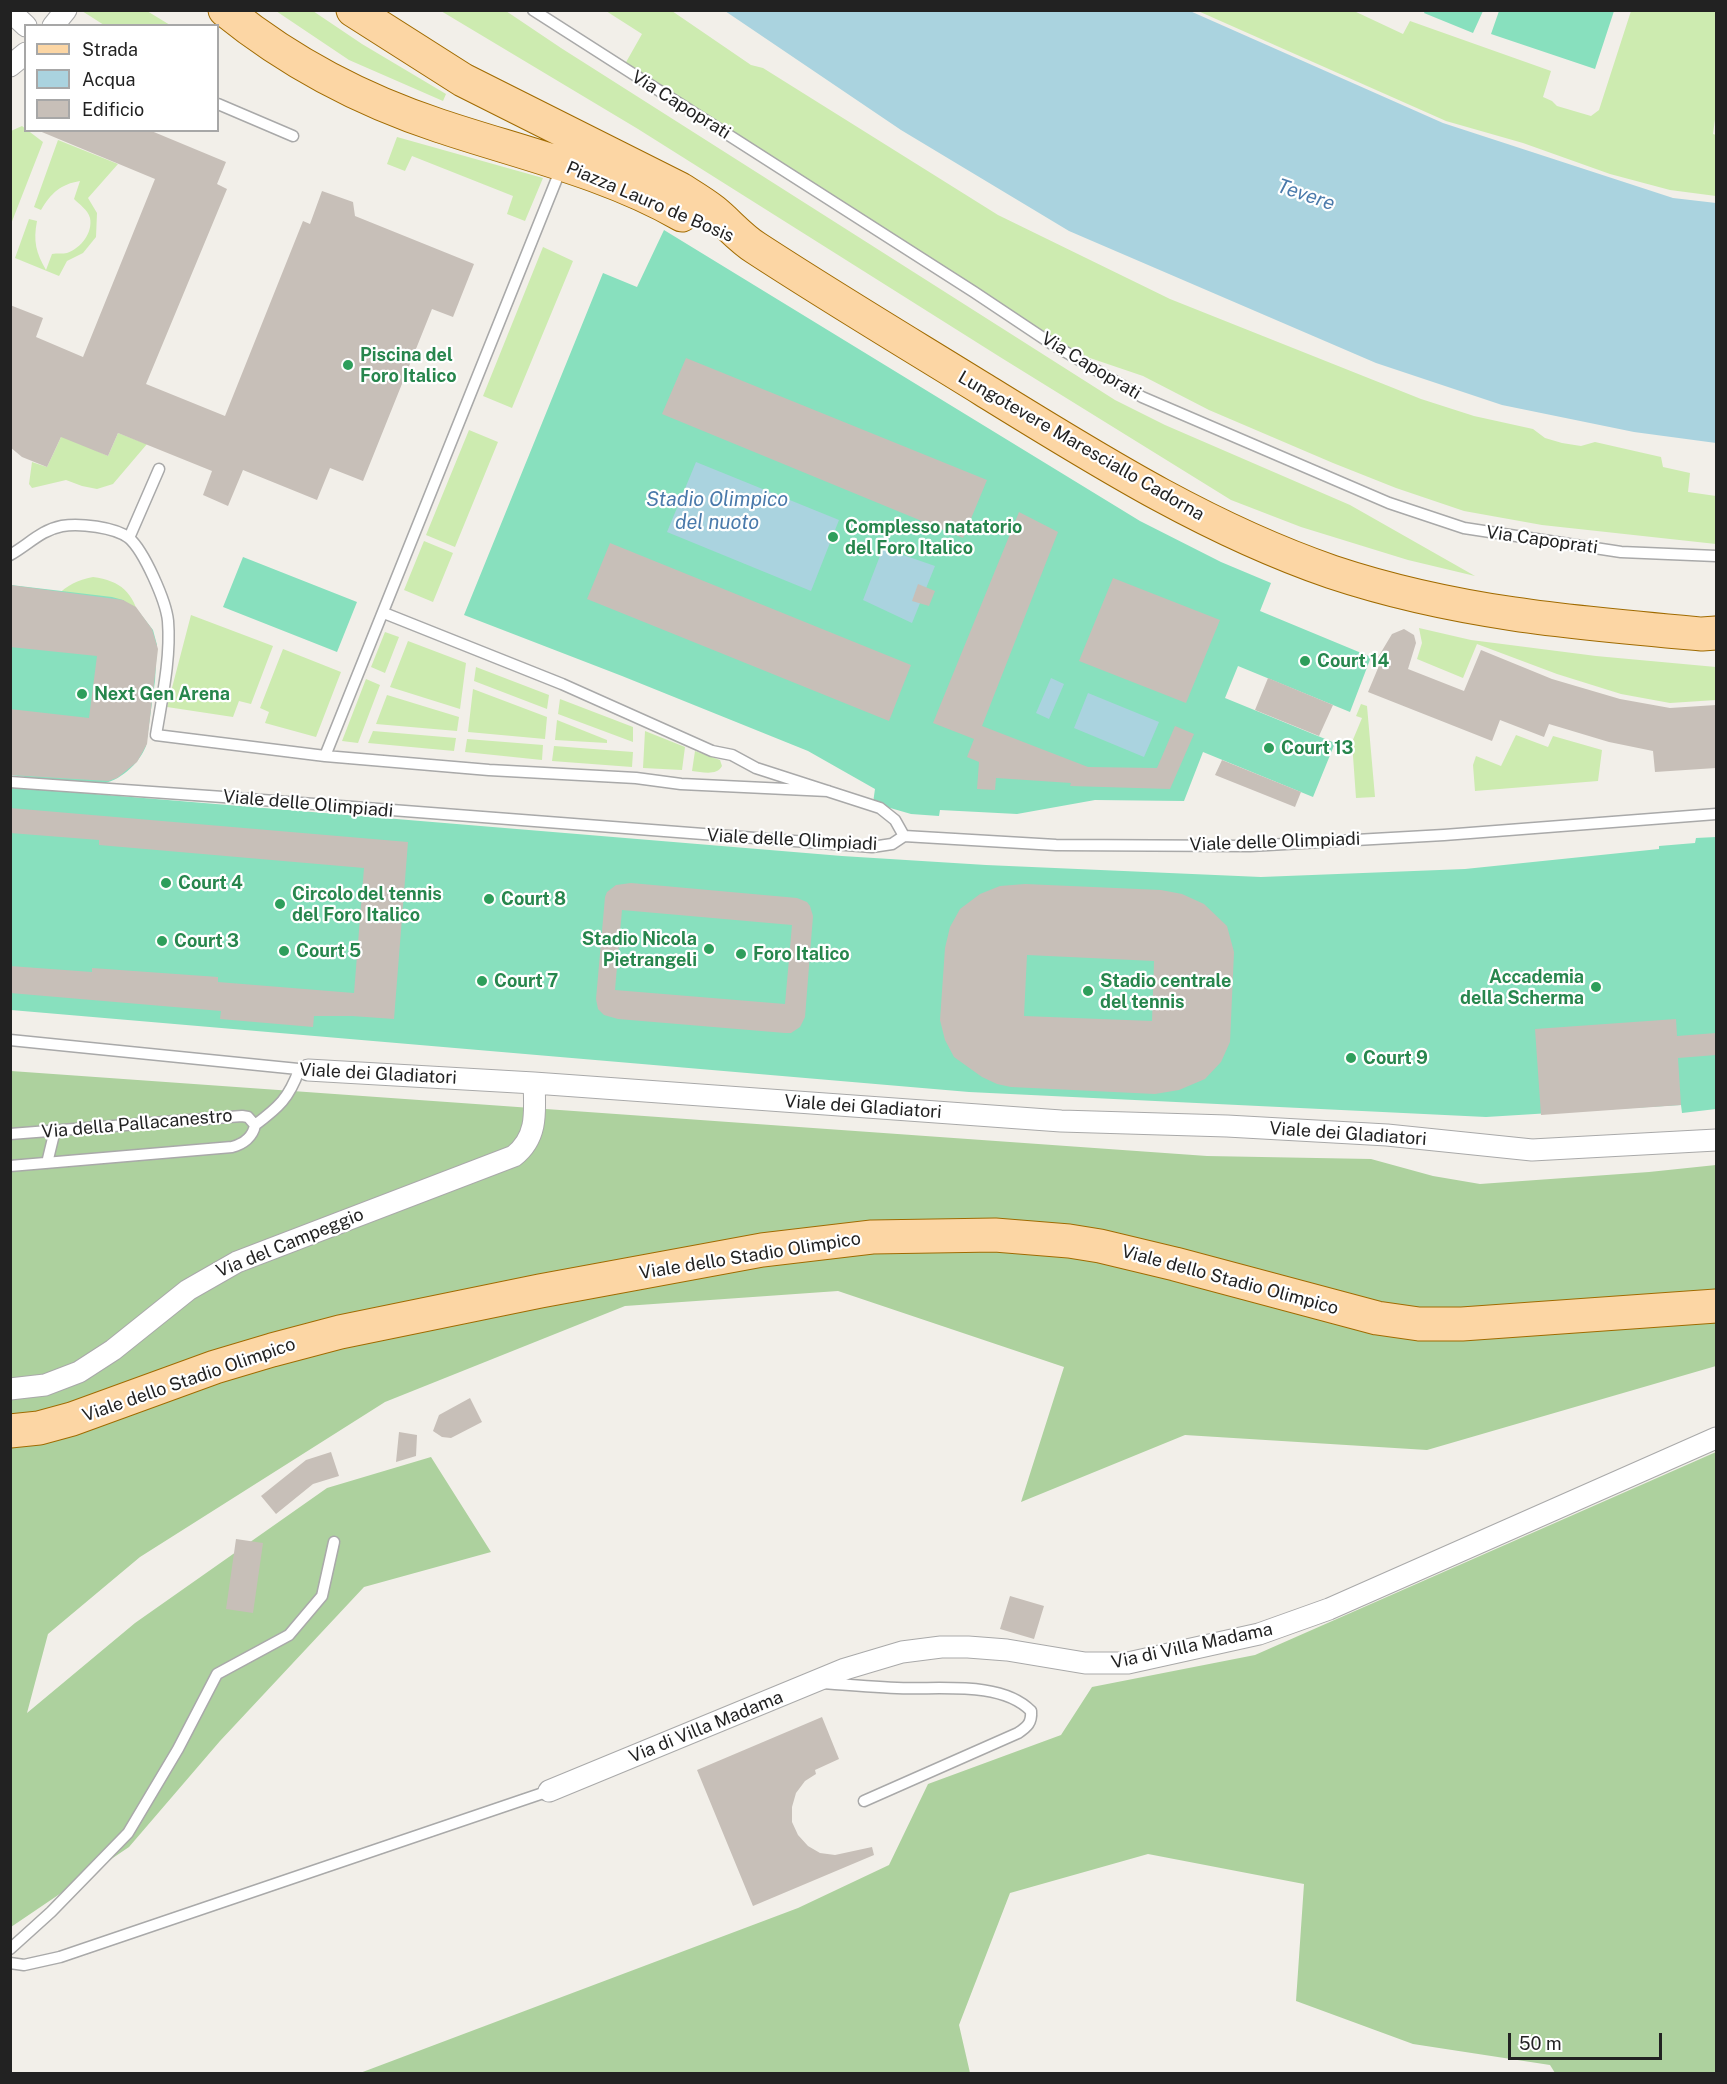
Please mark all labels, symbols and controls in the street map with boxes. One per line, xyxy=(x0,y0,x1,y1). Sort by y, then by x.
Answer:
legend xyxy=(24,24,219,132)
text: Strada xyxy=(82,39,138,60)
street label: Via Capoprati xyxy=(628,66,734,144)
text: Acqua xyxy=(82,69,135,90)
text: Edificio xyxy=(82,99,144,120)
street label: Piazza Lauro de Bosis xyxy=(563,157,737,247)
water label: Tevere xyxy=(1274,174,1338,216)
street label: Via Capoprati xyxy=(1037,328,1145,404)
place label: Piscina del Foro Italico xyxy=(360,344,457,386)
marker: Piscina del Foro Italico xyxy=(341,358,355,372)
street label: Lungotevere Maresciallo Cadorna xyxy=(954,366,1208,526)
water label: Stadio Olimpico del nuoto xyxy=(646,488,788,535)
place label: Complesso natatorio del Foro Italico xyxy=(845,516,1022,558)
street label: Via Capoprati xyxy=(1485,521,1599,559)
marker: Complesso natatorio del Foro Italico xyxy=(826,530,840,544)
place label: Court 14 xyxy=(1317,650,1389,672)
marker: Court 14 xyxy=(1298,654,1312,668)
place label: Next Gen Arena xyxy=(94,683,230,705)
marker: Next Gen Arena xyxy=(75,687,89,701)
place label: Court 13 xyxy=(1281,737,1354,759)
marker: Court 13 xyxy=(1262,741,1276,755)
street label: Viale delle Olimpiadi xyxy=(222,786,394,822)
street label: Viale delle Olimpiadi xyxy=(706,825,878,855)
street label: Viale delle Olimpiadi xyxy=(1189,828,1361,856)
place label: Court 4 xyxy=(178,872,243,894)
marker: Court 4 xyxy=(159,876,173,890)
place label: Circolo del tennis del Foro Italico xyxy=(292,883,442,926)
place label: Court 8 xyxy=(501,888,566,910)
marker: Court 8 xyxy=(482,892,496,906)
marker: Circolo del tennis del Foro Italico xyxy=(273,897,287,911)
place label: Stadio Nicola Pietrangeli xyxy=(582,928,697,970)
place label: Court 3 xyxy=(174,930,239,952)
marker: Court 3 xyxy=(155,934,169,948)
place label: Court 5 xyxy=(296,940,361,962)
marker: Stadio Nicola Pietrangeli xyxy=(702,942,716,956)
place label: Foro Italico xyxy=(753,943,850,965)
marker: Court 5 xyxy=(277,944,291,958)
marker: Foro Italico xyxy=(734,947,748,961)
place label: Accademia della Scherma xyxy=(1460,966,1584,1008)
place label: Court 7 xyxy=(494,970,558,992)
place label: Stadio centrale del tennis xyxy=(1100,970,1231,1012)
marker: Court 7 xyxy=(475,974,489,988)
marker: Accademia della Scherma xyxy=(1589,980,1603,994)
marker: Stadio centrale del tennis xyxy=(1081,984,1095,998)
place label: Court 9 xyxy=(1363,1047,1428,1069)
marker: Court 9 xyxy=(1344,1051,1358,1065)
street label: Viale dei Gladiatori xyxy=(299,1059,457,1089)
street label: Viale dei Gladiatori xyxy=(784,1091,942,1123)
street label: Via della Pallacanestro xyxy=(41,1105,233,1143)
street label: Viale dei Gladiatori xyxy=(1269,1118,1427,1150)
street label: Via del Campeggio xyxy=(213,1204,367,1282)
street label: Viale dello Stadio Olimpico xyxy=(638,1228,862,1284)
street label: Viale dello Stadio Olimpico xyxy=(1119,1241,1341,1319)
street label: Viale dello Stadio Olimpico xyxy=(80,1333,298,1427)
street label: Via di Villa Madama xyxy=(1109,1618,1275,1674)
street label: Via di Villa Madama xyxy=(626,1686,786,1768)
scale bar xyxy=(1511,2021,1666,2059)
text: 50 m xyxy=(1519,2033,1562,2054)

